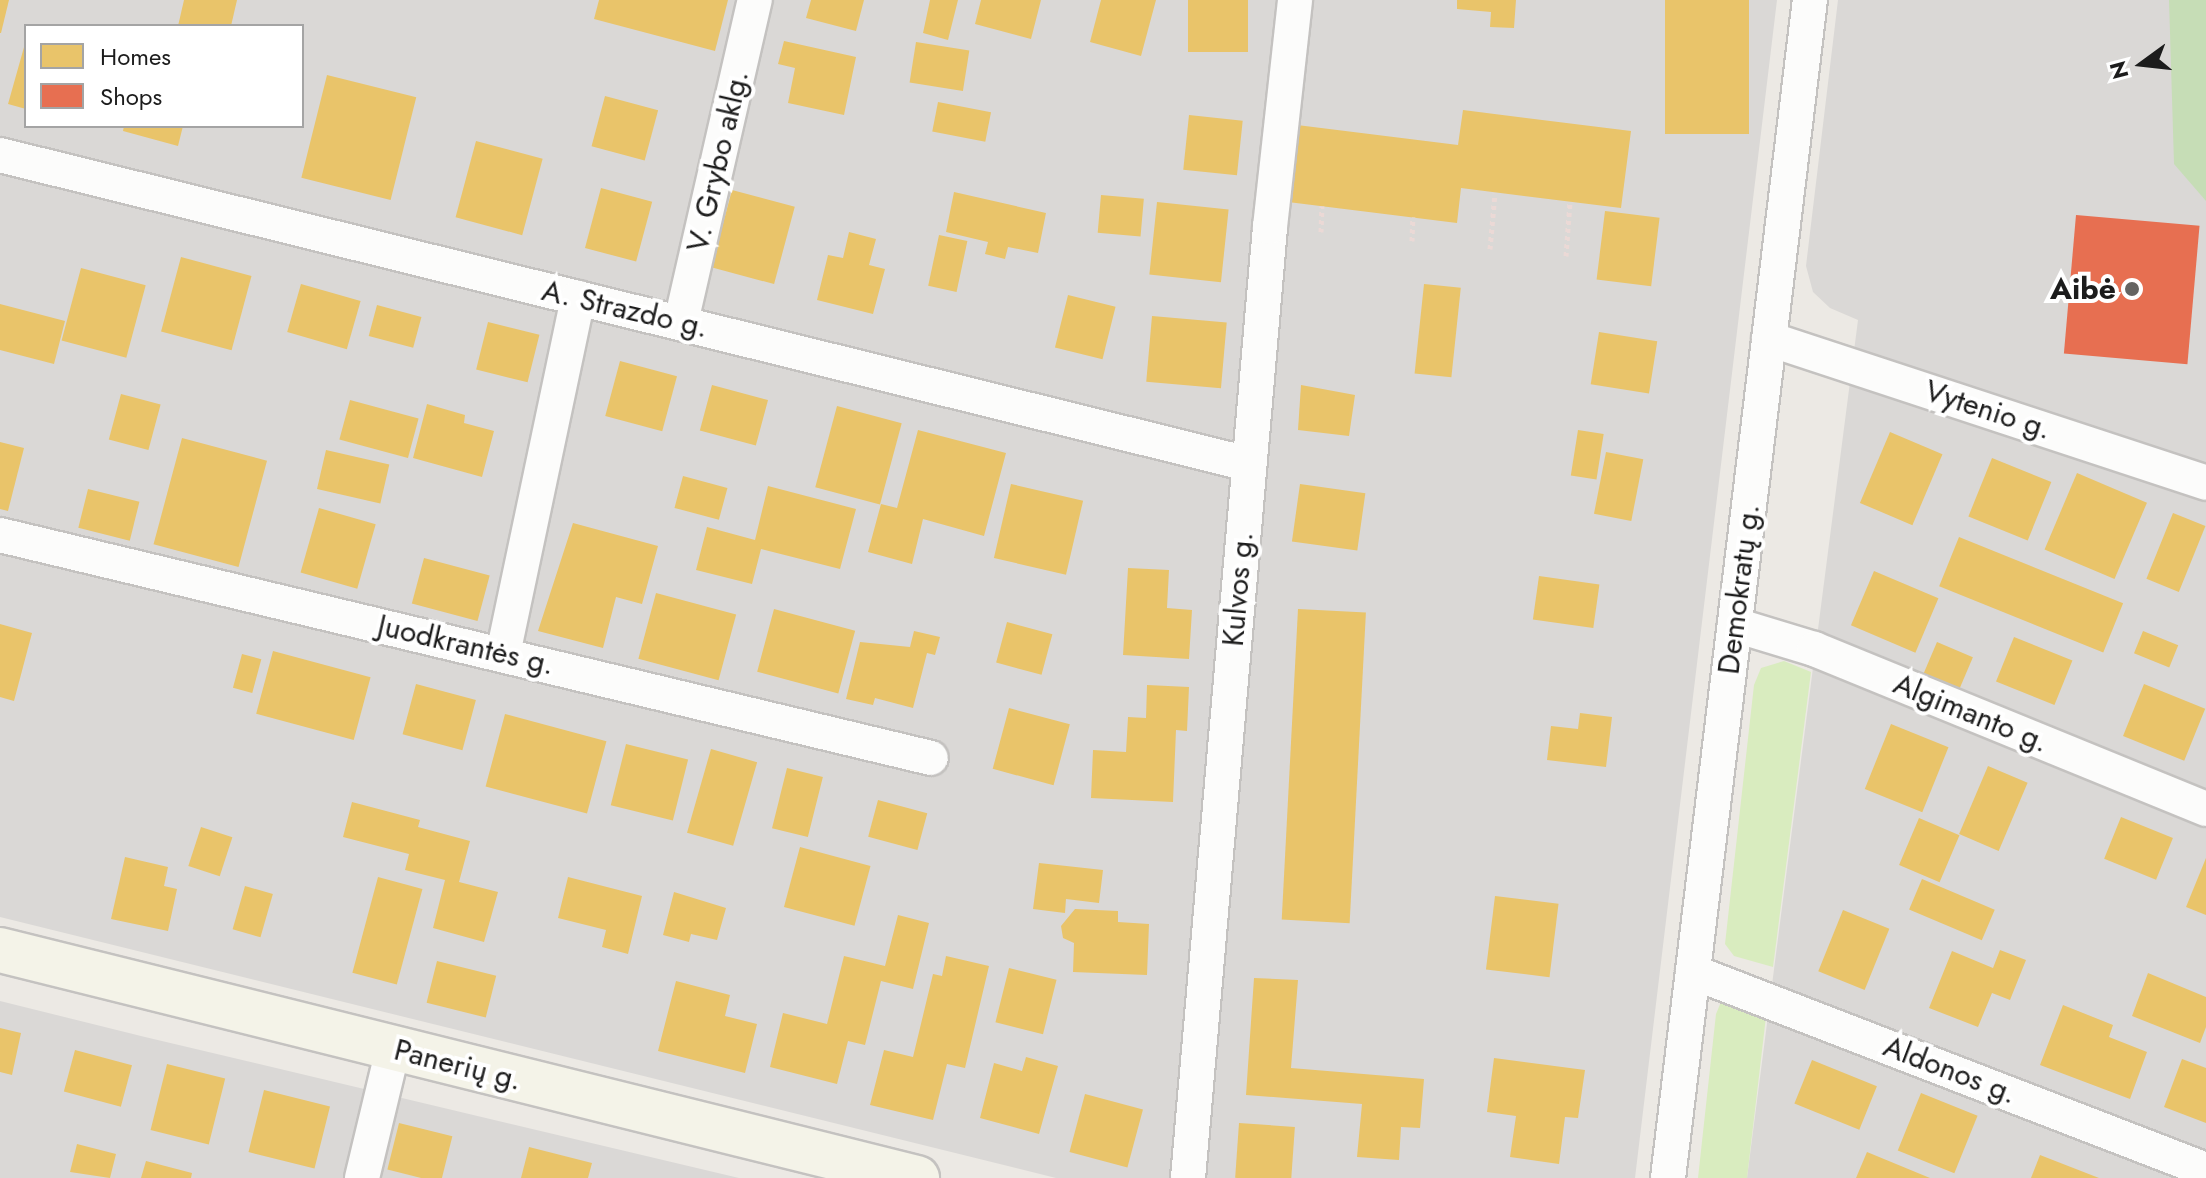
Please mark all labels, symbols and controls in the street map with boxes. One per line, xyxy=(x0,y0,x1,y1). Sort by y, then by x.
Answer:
legend xyxy=(24,24,304,128)
north arrow xyxy=(2102,24,2182,104)
text: Homes xyxy=(100,39,171,74)
text: N xyxy=(2101,58,2137,83)
street label: V. Grybo aklg. xyxy=(680,67,756,255)
text: Shops xyxy=(100,79,162,114)
place label: Aibė xyxy=(2050,271,2116,307)
street label: A. Strazdo g. xyxy=(538,272,712,346)
marker: Aibė xyxy=(2123,280,2141,298)
street label: Vytenio g. xyxy=(1920,373,2056,447)
street label: Demokratų g. xyxy=(1711,502,1767,676)
street label: Kulvos g. xyxy=(1215,530,1261,648)
street label: Juodkrantės g. xyxy=(374,607,558,683)
street label: Algimanto g. xyxy=(1888,666,2054,760)
street label: Aldonos g. xyxy=(1878,1028,2022,1112)
street label: Panerių g. xyxy=(391,1032,525,1098)

